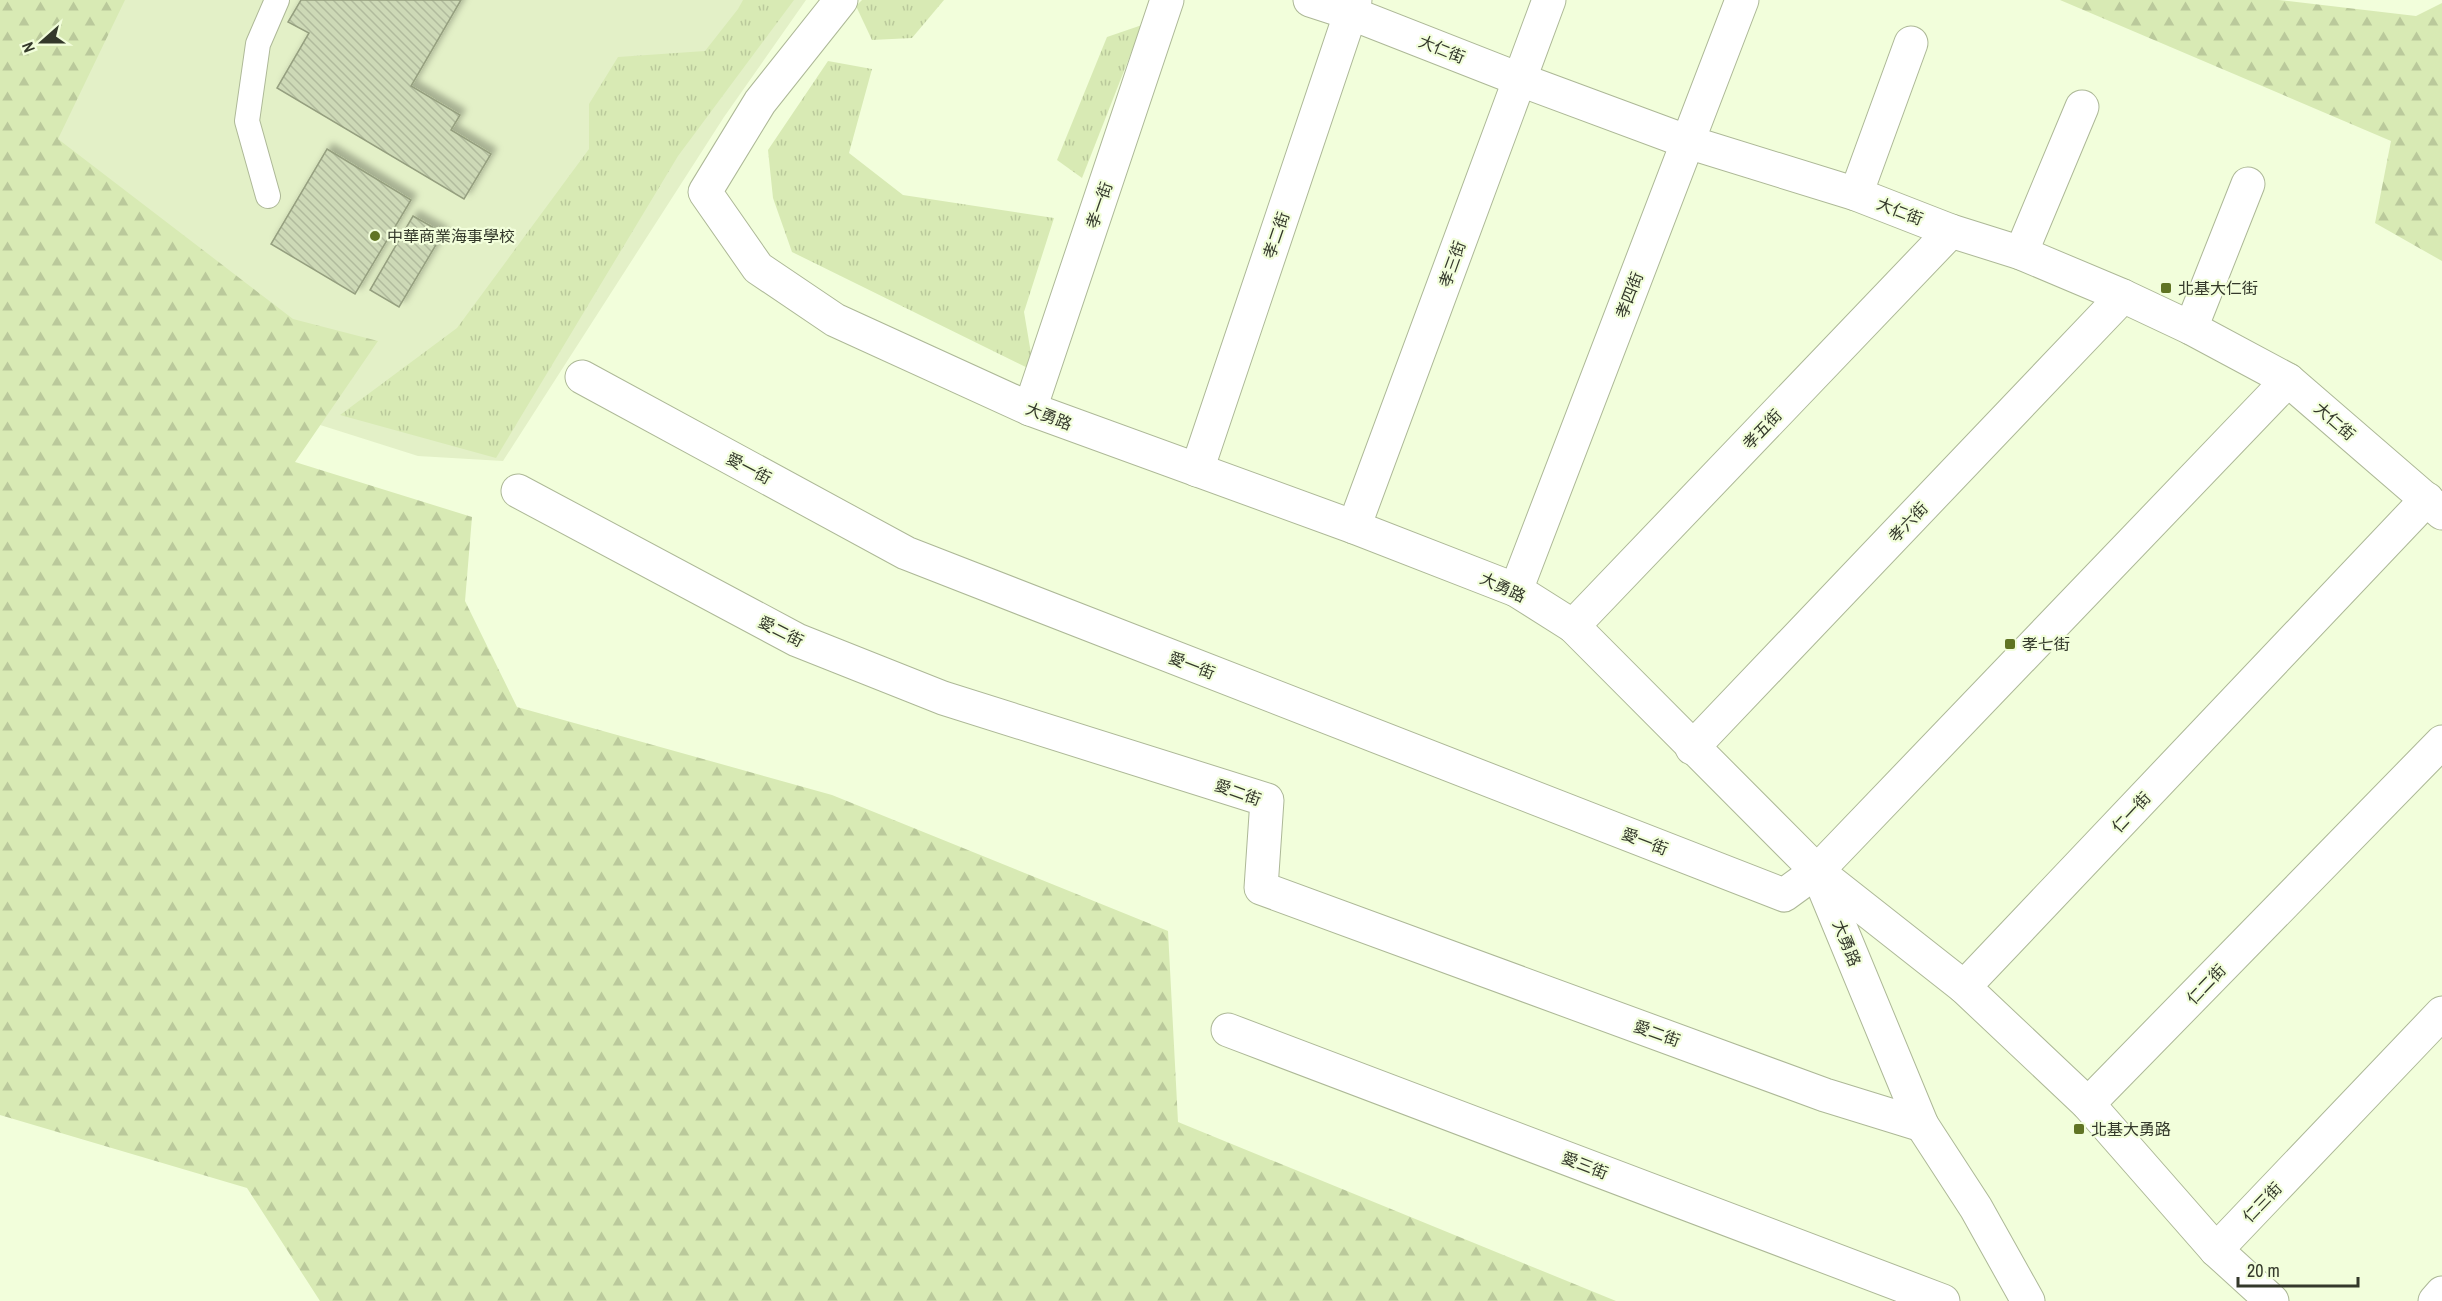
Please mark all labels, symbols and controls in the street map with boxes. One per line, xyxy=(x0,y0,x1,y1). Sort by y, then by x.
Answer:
north arrow xyxy=(12,12,72,72)
street label: 大仁街 xyxy=(1416,30,1468,68)
text: N xyxy=(16,39,40,56)
street label: 孝一街 xyxy=(1081,179,1117,231)
street label: 大仁街 xyxy=(1874,192,1926,230)
street label: 孝二街 xyxy=(1258,209,1294,261)
place label: 中華商業海事學校 xyxy=(387,225,515,247)
marker: 中華商業海事學校 xyxy=(368,229,382,243)
street label: 孝三街 xyxy=(1433,238,1471,290)
street label: 孝四街 xyxy=(1610,269,1648,321)
place label: 北基大仁街 xyxy=(2178,277,2258,299)
marker: 北基大仁街 xyxy=(2159,281,2173,295)
street label: 大勇路 xyxy=(1023,397,1075,435)
street label: 大仁街 xyxy=(2310,397,2360,445)
street label: 孝五街 xyxy=(1737,404,1787,454)
street label: 愛一街 xyxy=(723,447,775,489)
street label: 孝六街 xyxy=(1883,497,1933,547)
street label: 大勇路 xyxy=(1477,567,1529,607)
street label: 愛二街 xyxy=(755,610,807,652)
place label: 孝七街 xyxy=(2022,633,2070,655)
marker: 孝七街 xyxy=(2003,637,2017,651)
street label: 愛一街 xyxy=(1166,646,1218,684)
street label: 愛二街 xyxy=(1212,773,1264,811)
street label: 仁一街 xyxy=(2107,787,2155,837)
street label: 愛一街 xyxy=(1619,822,1671,860)
street label: 大勇路 xyxy=(1828,917,1866,969)
street label: 仁二街 xyxy=(2181,959,2231,1009)
street label: 愛二街 xyxy=(1631,1014,1683,1052)
place label: 北基大勇路 xyxy=(2091,1118,2171,1140)
marker: 北基大勇路 xyxy=(2072,1122,2086,1136)
street label: 愛三街 xyxy=(1559,1146,1611,1184)
street label: 仁三街 xyxy=(2237,1177,2287,1227)
scale bar xyxy=(2238,1250,2358,1288)
text: 20 m xyxy=(2247,1258,2280,1283)

